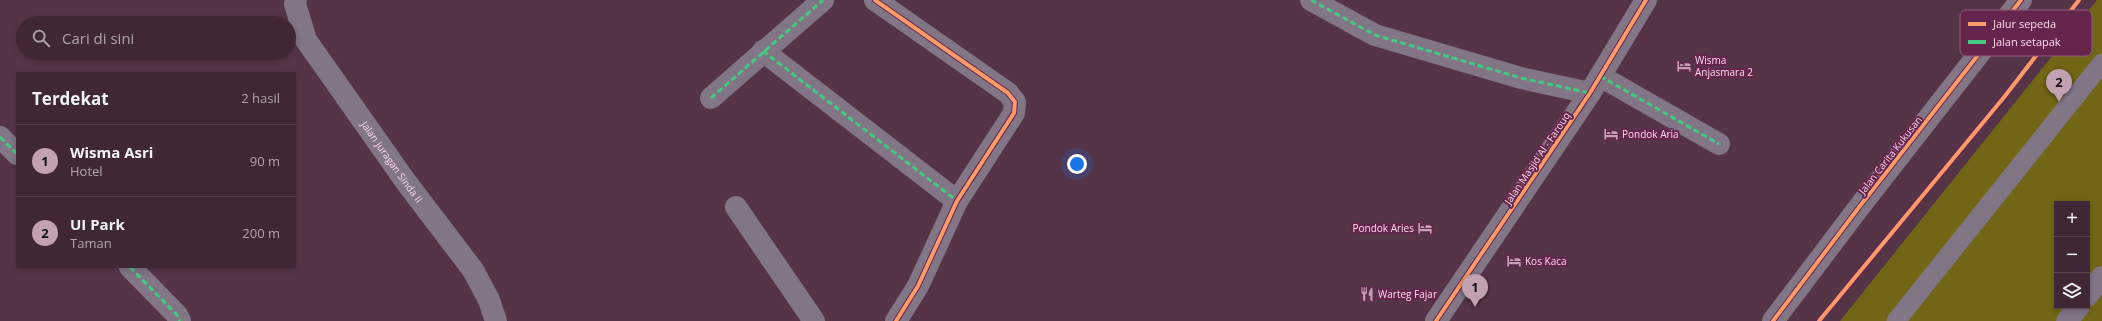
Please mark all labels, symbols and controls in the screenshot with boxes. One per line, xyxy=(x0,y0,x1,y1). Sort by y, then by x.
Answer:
legend xyxy=(1960,10,2092,56)
search box xyxy=(16,16,296,60)
text: Jalur sepeda xyxy=(1992,16,2056,31)
icon: search xyxy=(30,27,52,49)
text: Cari di sini xyxy=(62,28,134,48)
text: Jalan setapak xyxy=(1992,34,2061,49)
place label: Wisma Anjasmara 2 xyxy=(1695,53,1753,79)
hotel icon: Wisma Anjasmara 2 xyxy=(1676,58,1692,74)
pin: 2 xyxy=(2046,69,2072,102)
text: Terdekat xyxy=(32,87,109,110)
text: 2 hasil xyxy=(241,89,280,107)
street label: Jalan Masjid Al - Farouq xyxy=(1500,109,1573,208)
street label: Jalan Carita Kukusan xyxy=(1855,113,1925,198)
street label: Jalan Juragan Sinda II xyxy=(358,117,426,206)
hotel icon: Pondok Aria xyxy=(1603,126,1619,142)
place label: Pondok Aria xyxy=(1622,127,1679,141)
text: Wisma Asri xyxy=(70,142,153,162)
text: 1 xyxy=(41,152,49,170)
text: 90 m xyxy=(250,152,280,170)
your location xyxy=(1067,154,1087,174)
text: Hotel xyxy=(70,162,103,180)
map controls xyxy=(2054,201,2090,309)
button: + xyxy=(2054,201,2090,237)
text: UI Park xyxy=(70,214,125,234)
hotel icon: Pondok Aries xyxy=(1417,220,1433,236)
place label: Pondok Aries xyxy=(1353,221,1414,235)
text: 2 xyxy=(41,224,49,242)
text: 200 m xyxy=(242,224,280,242)
text: Taman xyxy=(70,234,112,252)
button: − xyxy=(2054,237,2090,273)
hotel icon: Kos Kaca xyxy=(1506,253,1522,269)
place label: Kos Kaca xyxy=(1525,254,1567,268)
button: layers xyxy=(2054,273,2090,309)
pin: 1 xyxy=(1462,274,1488,307)
restaurant icon: Warteg Fajar xyxy=(1359,286,1375,302)
place label: Warteg Fajar xyxy=(1378,287,1437,301)

